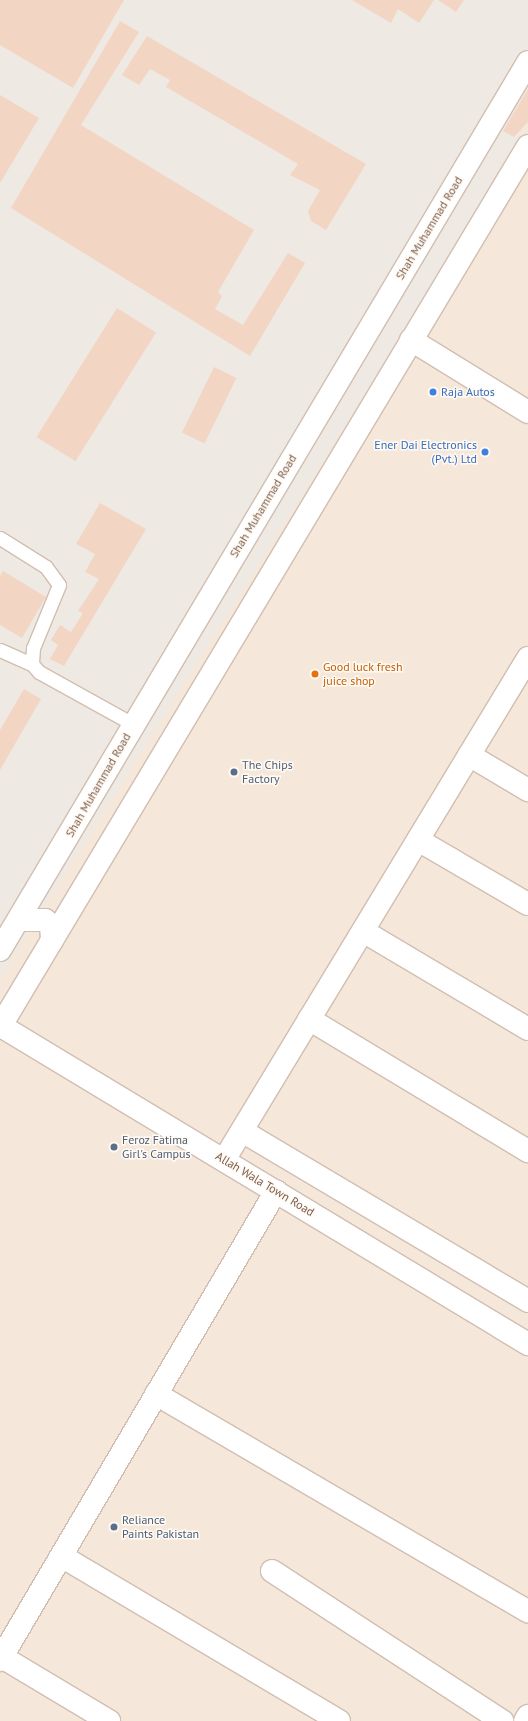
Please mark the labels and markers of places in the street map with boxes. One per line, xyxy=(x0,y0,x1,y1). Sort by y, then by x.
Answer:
place label: Raja Autos xyxy=(441,385,495,399)
marker: Raja Autos xyxy=(428,387,438,397)
place label: Ener Dai Electronics (Pvt.) Ltd xyxy=(374,438,477,466)
marker: Ener Dai Electronics (Pvt.) Ltd xyxy=(480,447,490,457)
place label: Good luck fresh juice shop xyxy=(323,660,403,688)
marker: Good luck fresh juice shop xyxy=(310,669,320,679)
place label: The Chips Factory xyxy=(242,758,293,786)
marker: The Chips Factory xyxy=(229,767,239,777)
place label: Feroz Fatima Girl's Campus xyxy=(122,1133,191,1161)
marker: Feroz Fatima Girl's Campus xyxy=(109,1142,119,1152)
place label: Reliance Paints Pakistan xyxy=(122,1513,199,1541)
marker: Reliance Paints Pakistan xyxy=(109,1522,119,1532)

